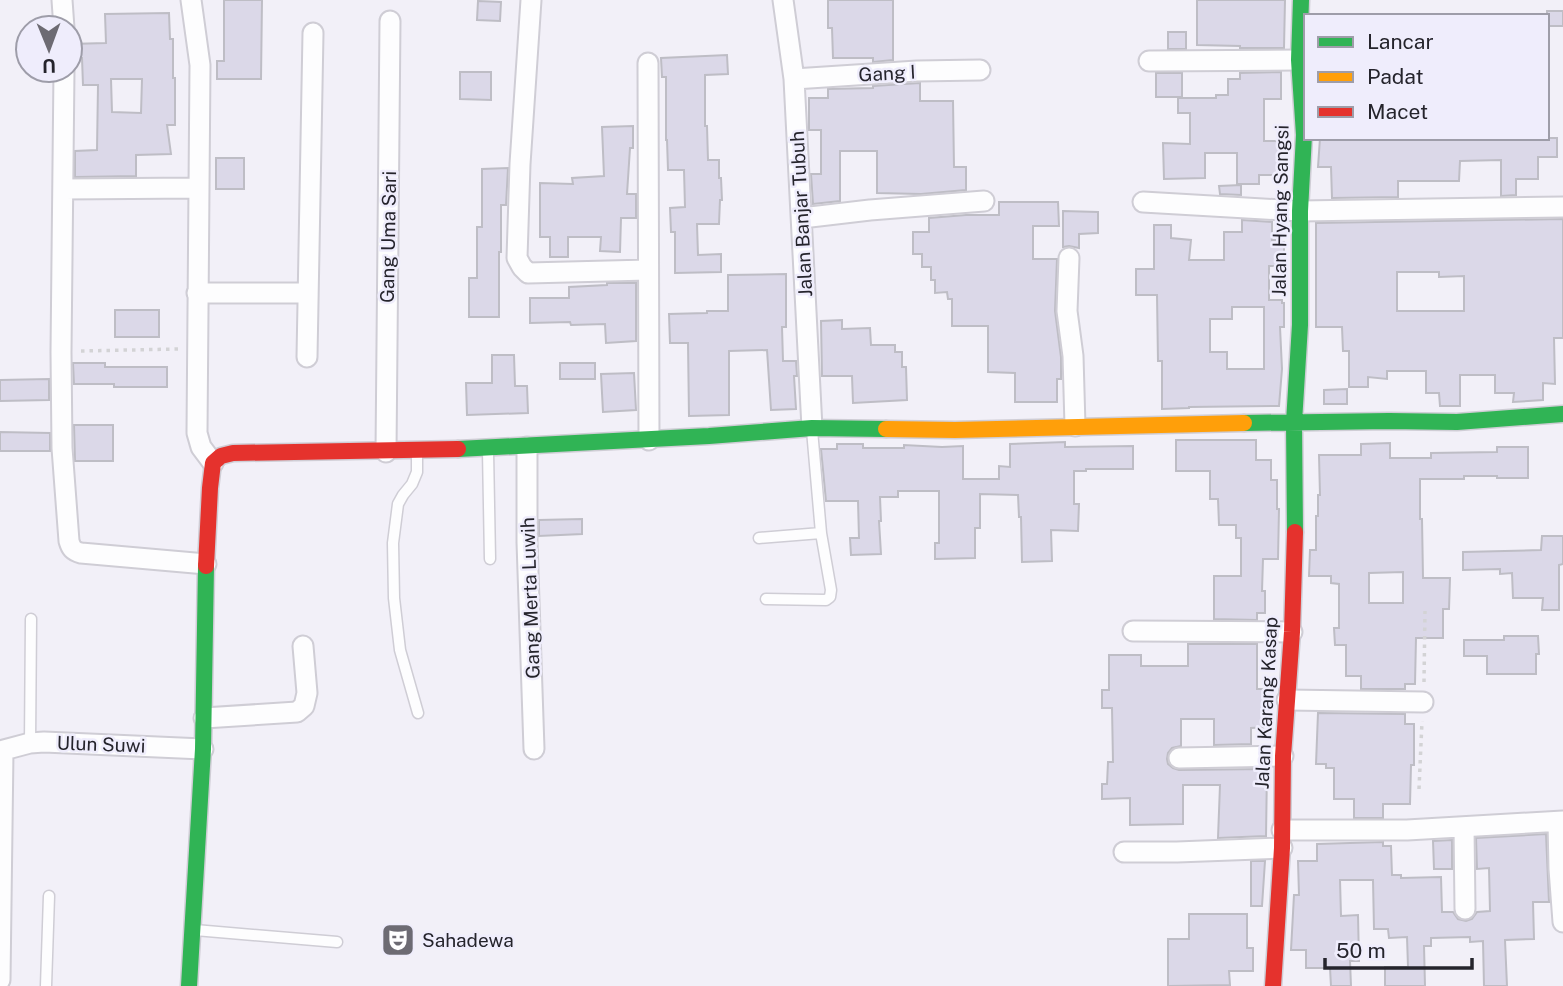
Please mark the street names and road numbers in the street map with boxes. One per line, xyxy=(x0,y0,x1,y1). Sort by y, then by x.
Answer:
street label: Gang I xyxy=(858,61,916,85)
street label: Jalan Hyang Sangsi xyxy=(1268,125,1292,297)
street label: Jalan Banjar Tubuh xyxy=(786,130,816,298)
street label: Gang Uma Sari xyxy=(376,171,400,303)
street label: Gang Merta Luwih xyxy=(516,517,544,679)
street label: Jalan Karang Kasap xyxy=(1250,616,1282,790)
street label: Ulun Suwi xyxy=(56,731,146,757)

